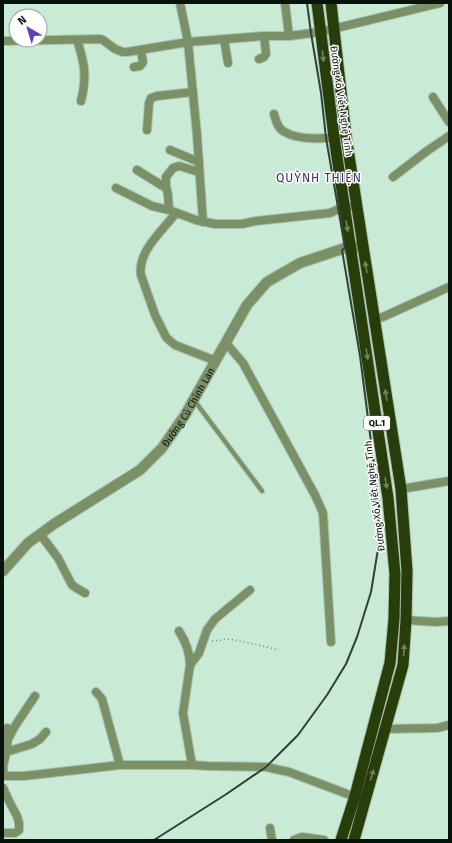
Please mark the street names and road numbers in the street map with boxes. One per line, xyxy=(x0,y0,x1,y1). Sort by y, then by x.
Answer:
street label: Đường Xô Viết Nghệ Tĩnh xyxy=(327,45,356,157)
street label: Đường Cù Chính Lan xyxy=(160,366,218,449)
road number: QL.1 xyxy=(364,416,390,430)
street label: Đường Xô Viết Nghệ Tĩnh xyxy=(361,440,388,552)

